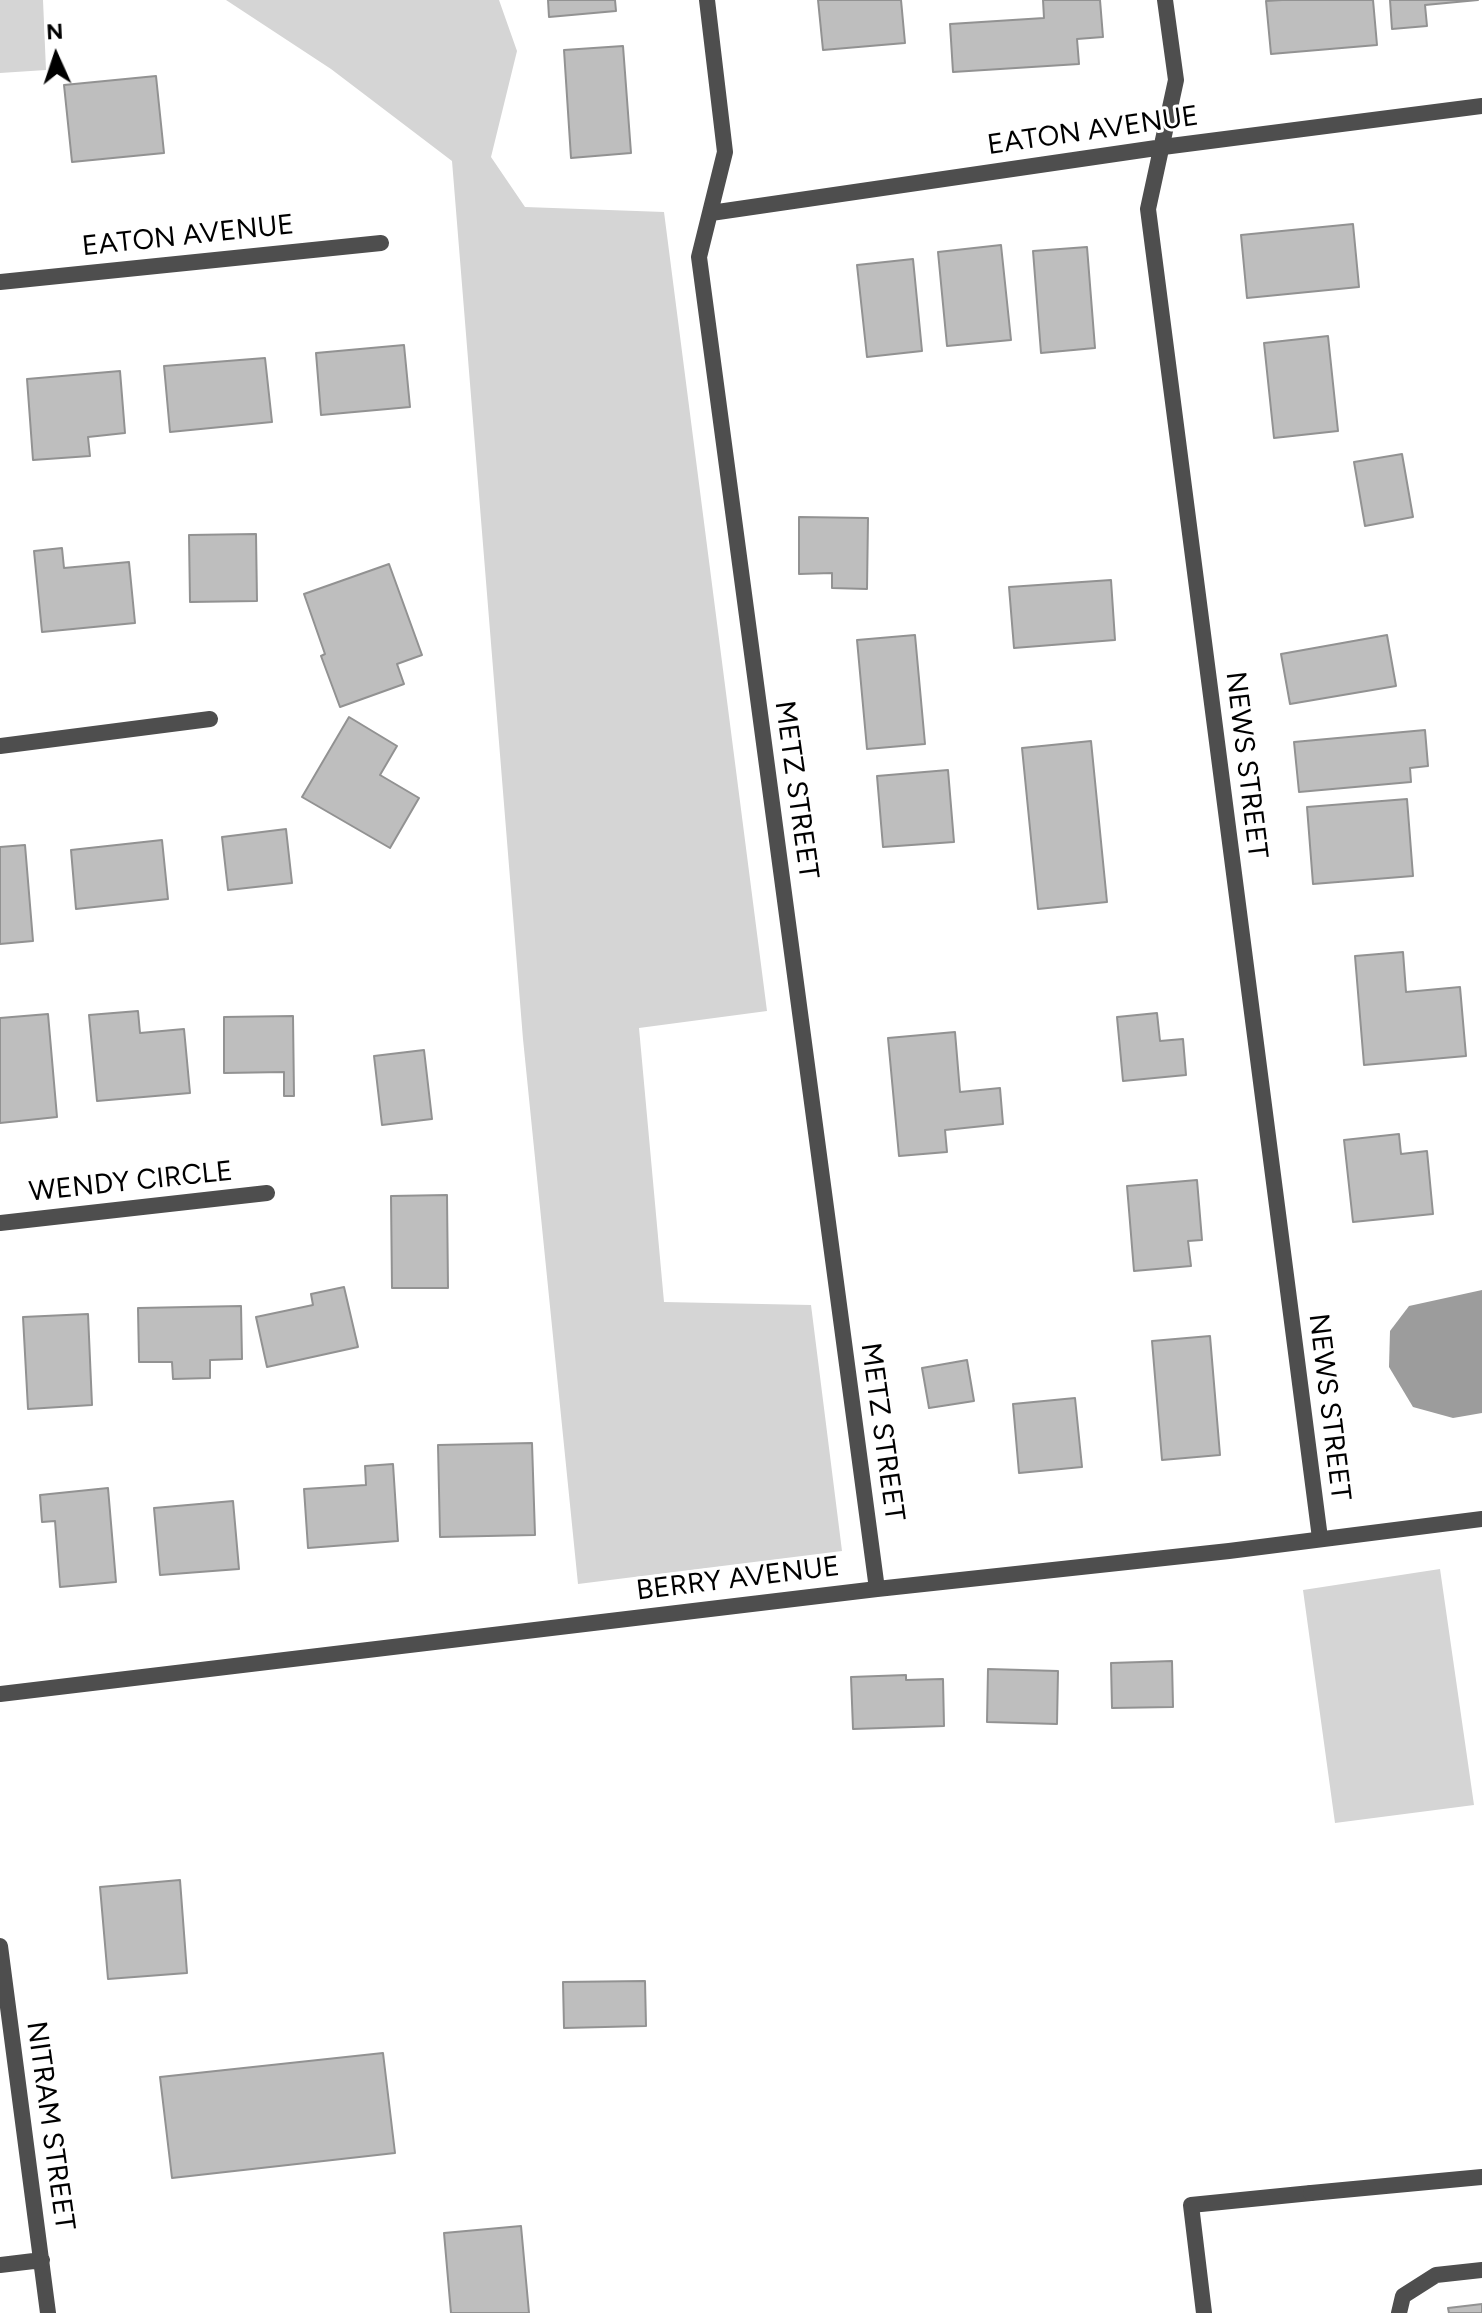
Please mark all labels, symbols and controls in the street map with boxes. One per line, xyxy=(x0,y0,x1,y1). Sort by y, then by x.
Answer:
north arrow xyxy=(16,16,96,96)
text: N xyxy=(46,18,64,45)
street label: EATON AVENUE xyxy=(985,100,1201,162)
street label: EATON AVENUE xyxy=(80,208,296,264)
street label: NEWS STREET xyxy=(1218,670,1274,860)
street label: METZ STREET xyxy=(767,699,825,881)
street label: WENDY CIRCLE xyxy=(28,1155,234,1209)
street label: NEWS STREET xyxy=(1301,1312,1357,1502)
street label: METZ STREET xyxy=(853,1341,911,1523)
street label: BERRY AVENUE xyxy=(635,1550,841,1608)
street label: NITRAM STREET xyxy=(19,2019,81,2233)

